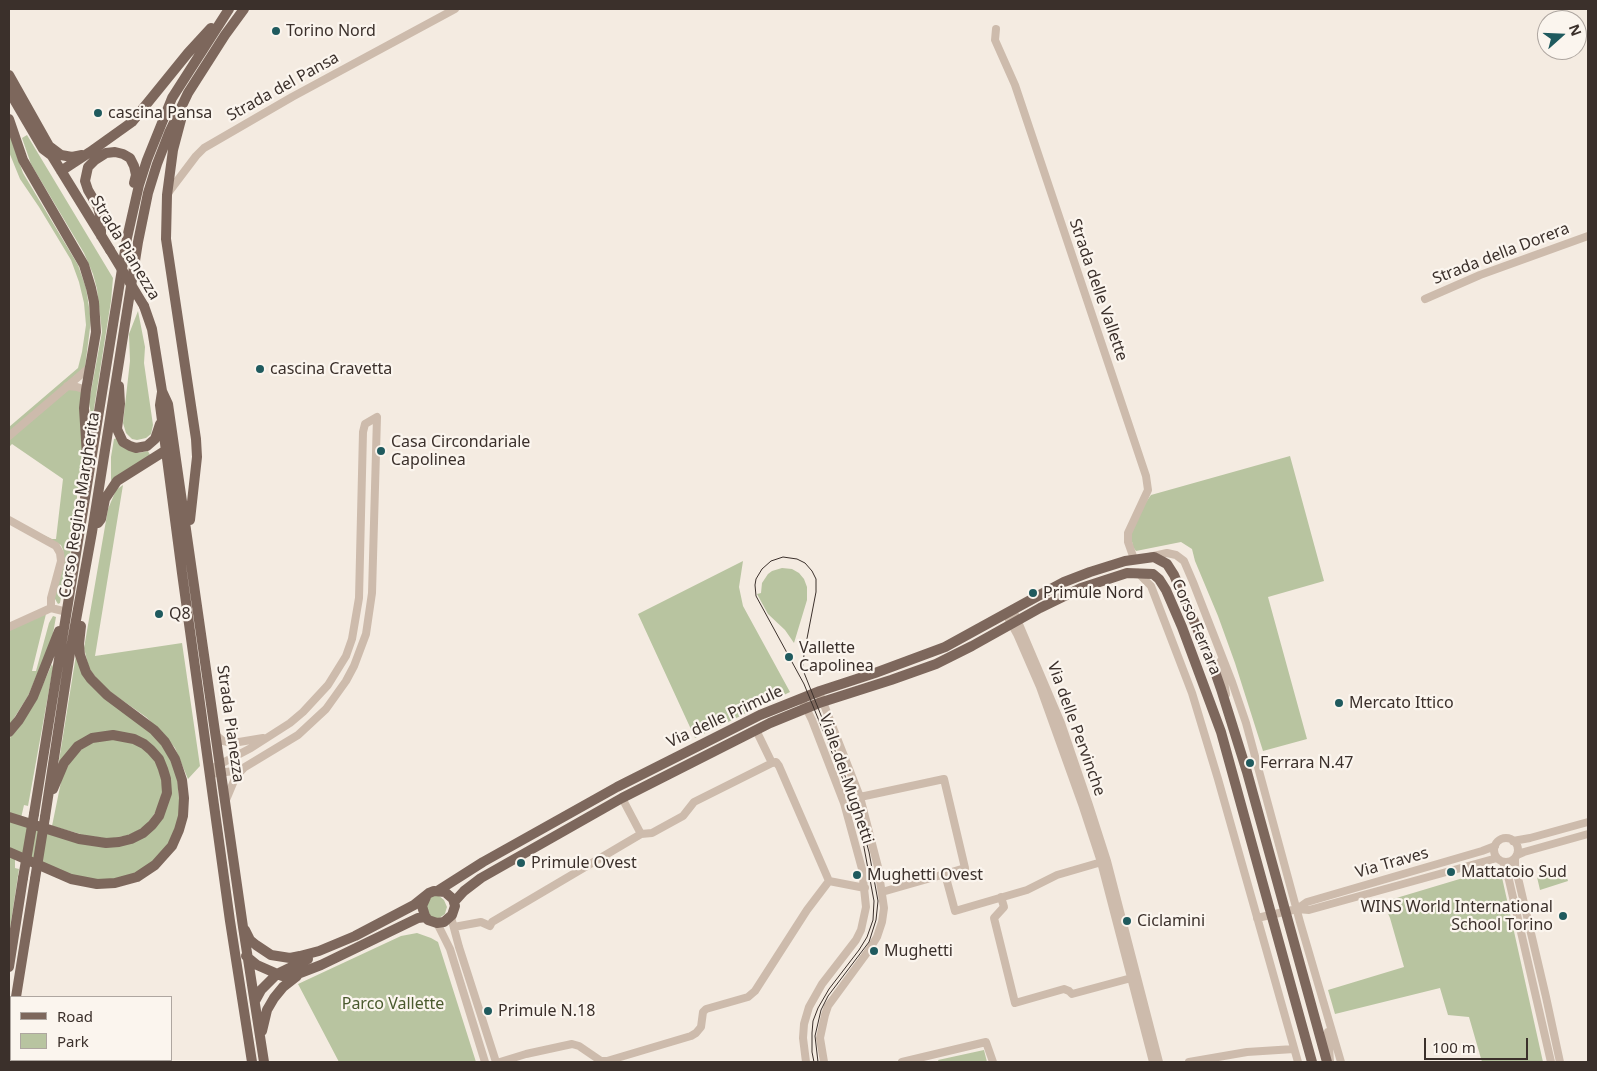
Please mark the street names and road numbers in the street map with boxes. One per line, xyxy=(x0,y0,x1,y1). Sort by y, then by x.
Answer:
street label: Strada del Pansa xyxy=(224,48,342,126)
street label: Strada Pianezza xyxy=(86,192,164,304)
street label: Strada delle Vallette xyxy=(1065,216,1131,364)
street label: Strada della Dorera xyxy=(1430,219,1572,289)
street label: Corso Regina Margherita xyxy=(56,411,104,599)
street label: Corso Ferrara xyxy=(1167,576,1225,678)
street label: Via delle Pervinche xyxy=(1043,659,1109,799)
street label: Strada Pianezza xyxy=(212,664,248,784)
street label: Via delle Primule xyxy=(664,682,786,752)
street label: Viale dei Mughetti xyxy=(815,712,877,846)
street label: Via Traves xyxy=(1353,843,1431,883)

